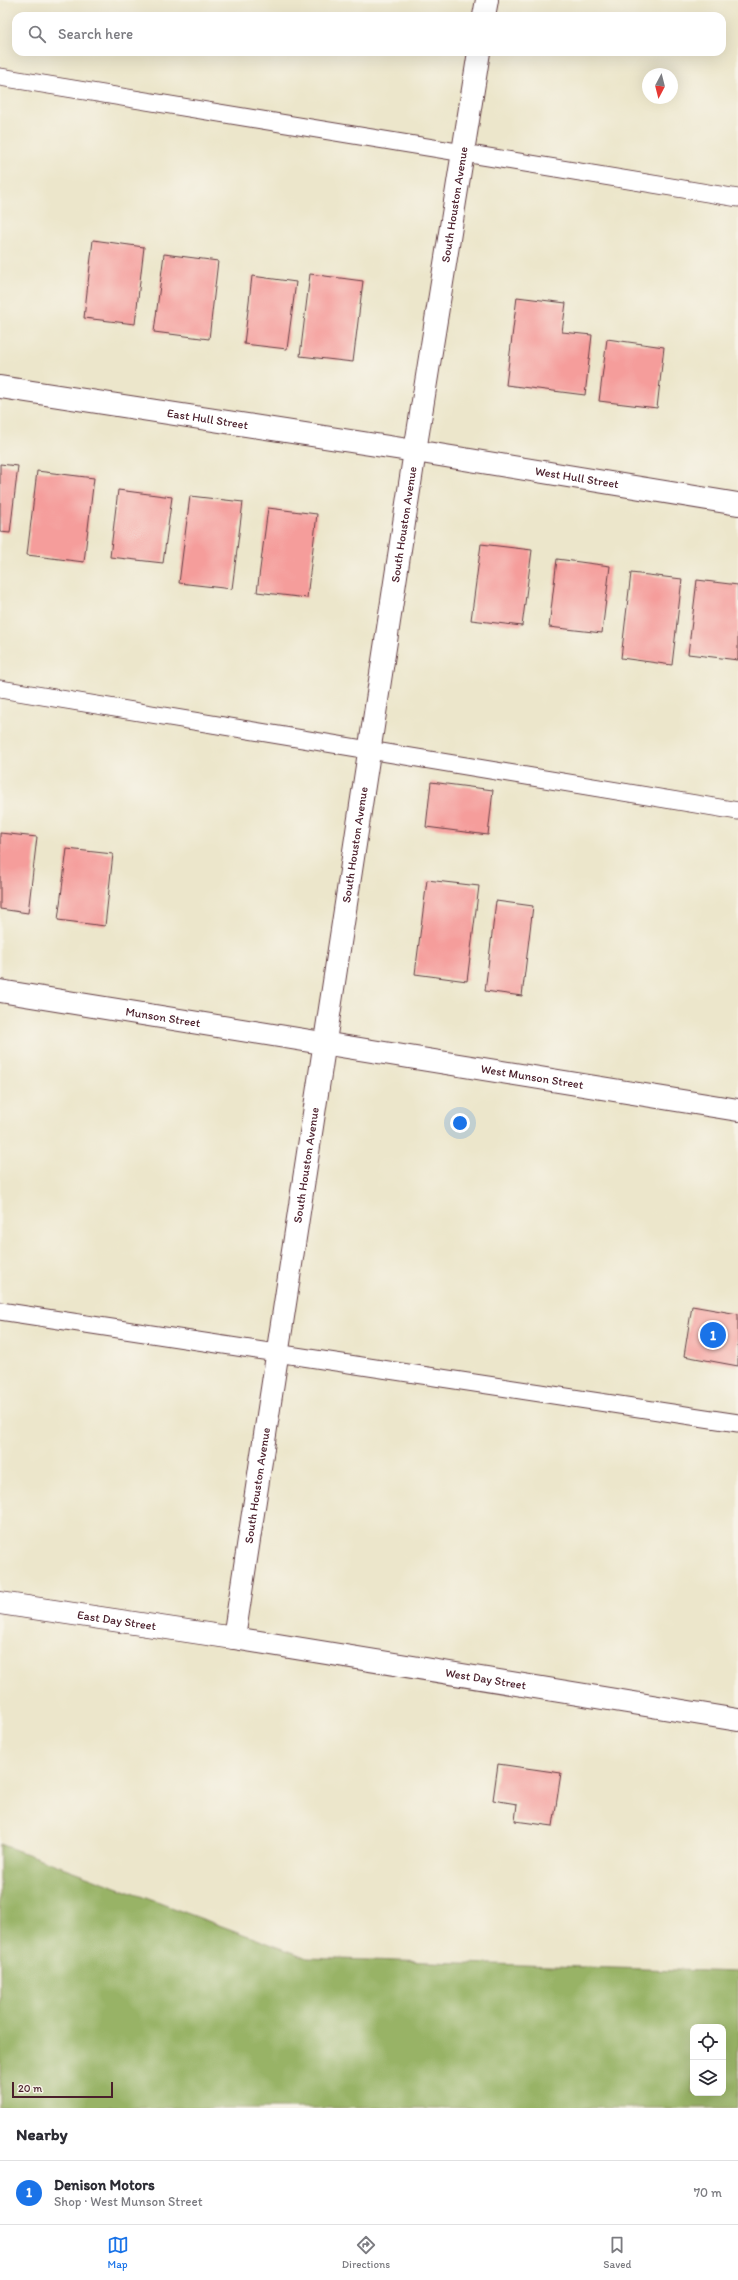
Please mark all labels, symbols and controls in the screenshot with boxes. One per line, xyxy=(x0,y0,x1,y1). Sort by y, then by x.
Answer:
search box xyxy=(12,12,726,56)
icon: search xyxy=(26,23,48,45)
text: Search here xyxy=(58,25,133,43)
north arrow xyxy=(642,68,678,104)
street label: South Houston Avenue xyxy=(438,145,471,263)
street label: East Hull Street xyxy=(166,406,250,432)
street label: West Hull Street xyxy=(534,464,620,491)
street label: South Houston Avenue xyxy=(388,465,420,583)
street label: South Houston Avenue xyxy=(339,785,371,904)
street label: Munson Street xyxy=(124,1004,202,1030)
street label: West Munson Street xyxy=(480,1062,585,1092)
street label: South Houston Avenue xyxy=(290,1106,322,1224)
your location xyxy=(450,1113,470,1133)
pin: 1 xyxy=(700,1320,726,1350)
street label: South Houston Avenue xyxy=(242,1426,273,1544)
street label: East Day Street xyxy=(76,1608,158,1633)
street label: West Day Street xyxy=(444,1665,528,1693)
map controls xyxy=(690,2024,726,2096)
button: locate xyxy=(690,2024,726,2060)
button: layers xyxy=(690,2060,726,2096)
scale bar xyxy=(12,2080,113,2099)
text: 20 m xyxy=(18,2082,42,2095)
text: Nearby xyxy=(16,2124,68,2144)
text: Denison Motors xyxy=(54,2176,155,2194)
text: 1 xyxy=(26,2185,32,2200)
text: 70 m xyxy=(694,2185,722,2200)
text: Shop · West Munson Street xyxy=(54,2194,203,2209)
tab: Map xyxy=(107,2234,129,2271)
tab: Directions xyxy=(342,2234,390,2271)
tab: Saved xyxy=(603,2234,631,2271)

